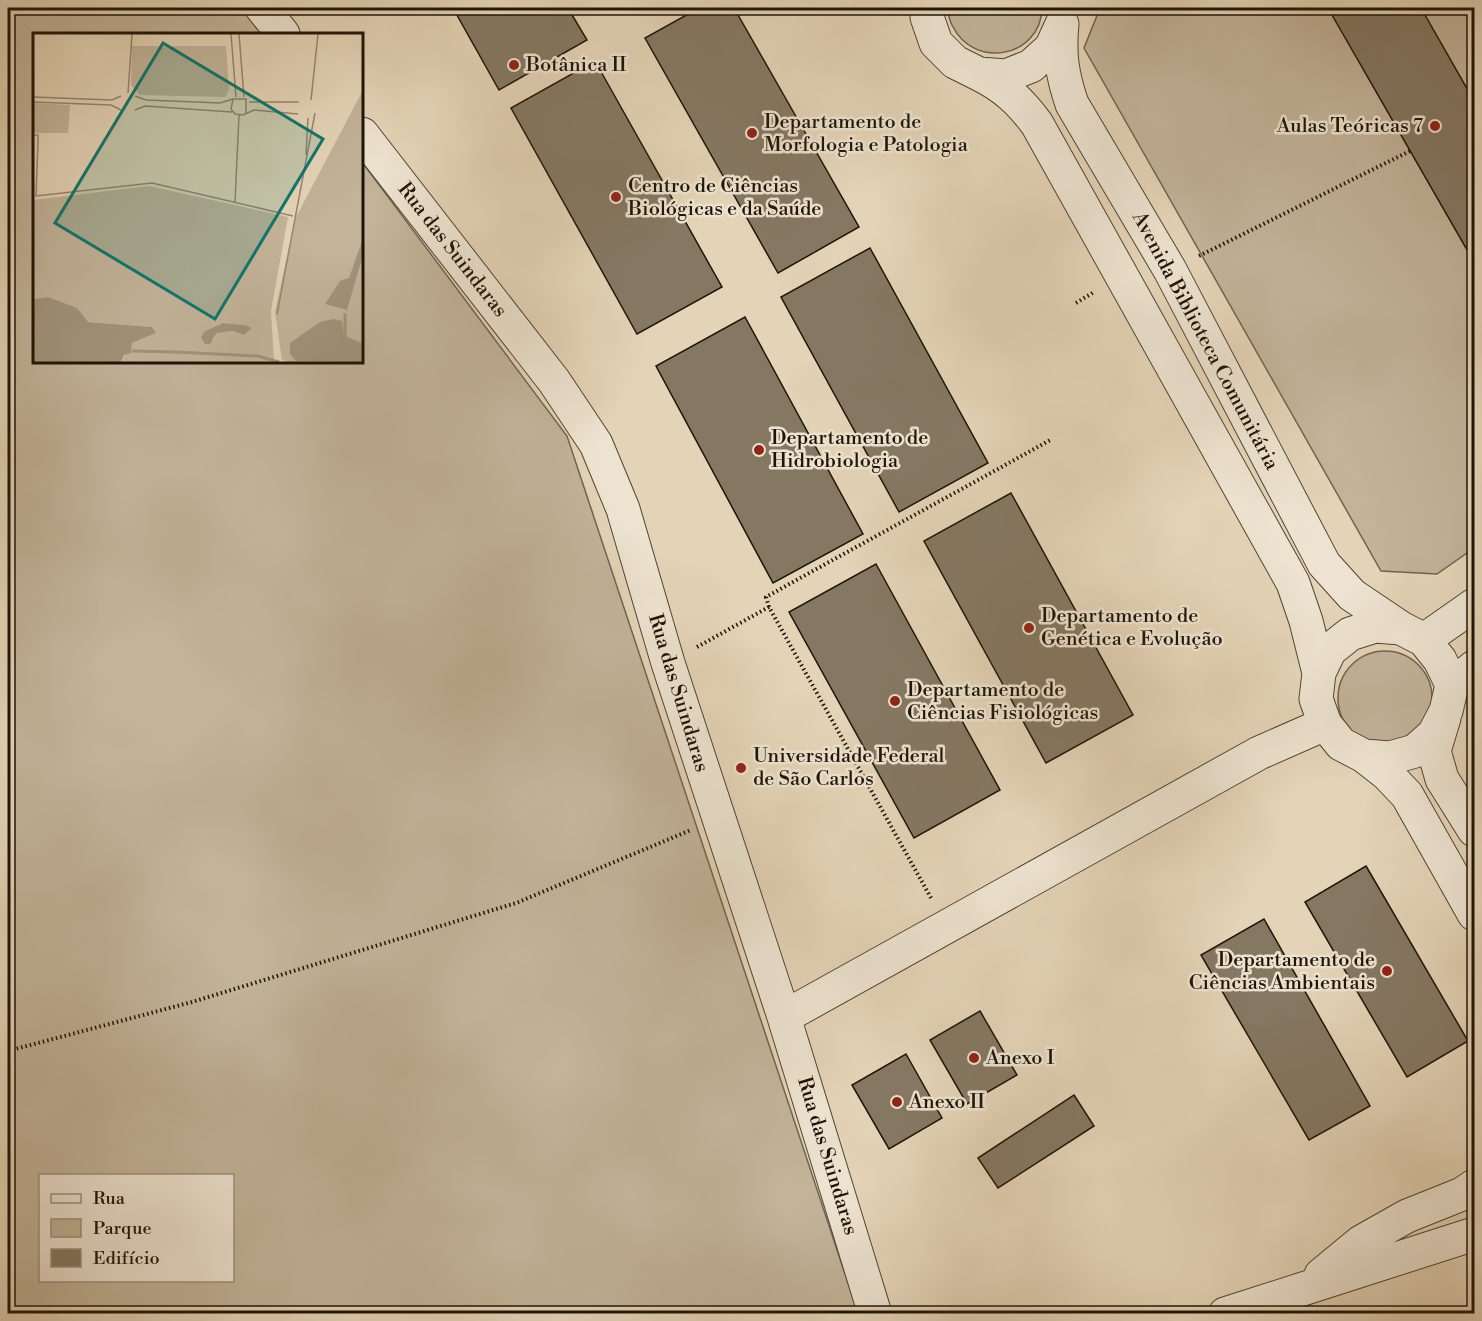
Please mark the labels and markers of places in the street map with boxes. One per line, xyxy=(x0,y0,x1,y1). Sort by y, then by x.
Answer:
place label: Botânica II xyxy=(525,53,627,78)
marker: Botânica II xyxy=(507,58,521,72)
place label: Departamento de Morfologia e Patologia xyxy=(764,110,969,158)
place label: Aulas Teóricas 7 xyxy=(1276,114,1423,139)
marker: Aulas Teóricas 7 xyxy=(1428,119,1442,133)
marker: Departamento de Morfologia e Patologia xyxy=(745,126,759,140)
place label: Centro de Ciências Biológicas e da Saúde xyxy=(627,174,821,222)
marker: Centro de Ciências Biológicas e da Saúde xyxy=(609,190,623,204)
place label: Departamento de Hidrobiologia xyxy=(771,426,928,474)
marker: Departamento de Hidrobiologia xyxy=(752,443,766,457)
place label: Departamento de Genética e Evolução xyxy=(1041,604,1223,652)
marker: Departamento de Genética e Evolução xyxy=(1022,621,1036,635)
place label: Departamento de Ciências Fisiológicas xyxy=(907,678,1098,726)
marker: Departamento de Ciências Fisiológicas xyxy=(888,694,902,708)
place label: Universidade Federal de São Carlos xyxy=(753,744,945,792)
marker: Universidade Federal de São Carlos xyxy=(734,761,748,775)
place label: Departamento de Ciências Ambientais xyxy=(1189,948,1375,996)
marker: Departamento de Ciências Ambientais xyxy=(1380,964,1394,978)
place label: Anexo I xyxy=(985,1046,1055,1071)
marker: Anexo I xyxy=(967,1051,981,1065)
place label: Anexo II xyxy=(908,1090,985,1115)
marker: Anexo II xyxy=(890,1095,904,1109)

